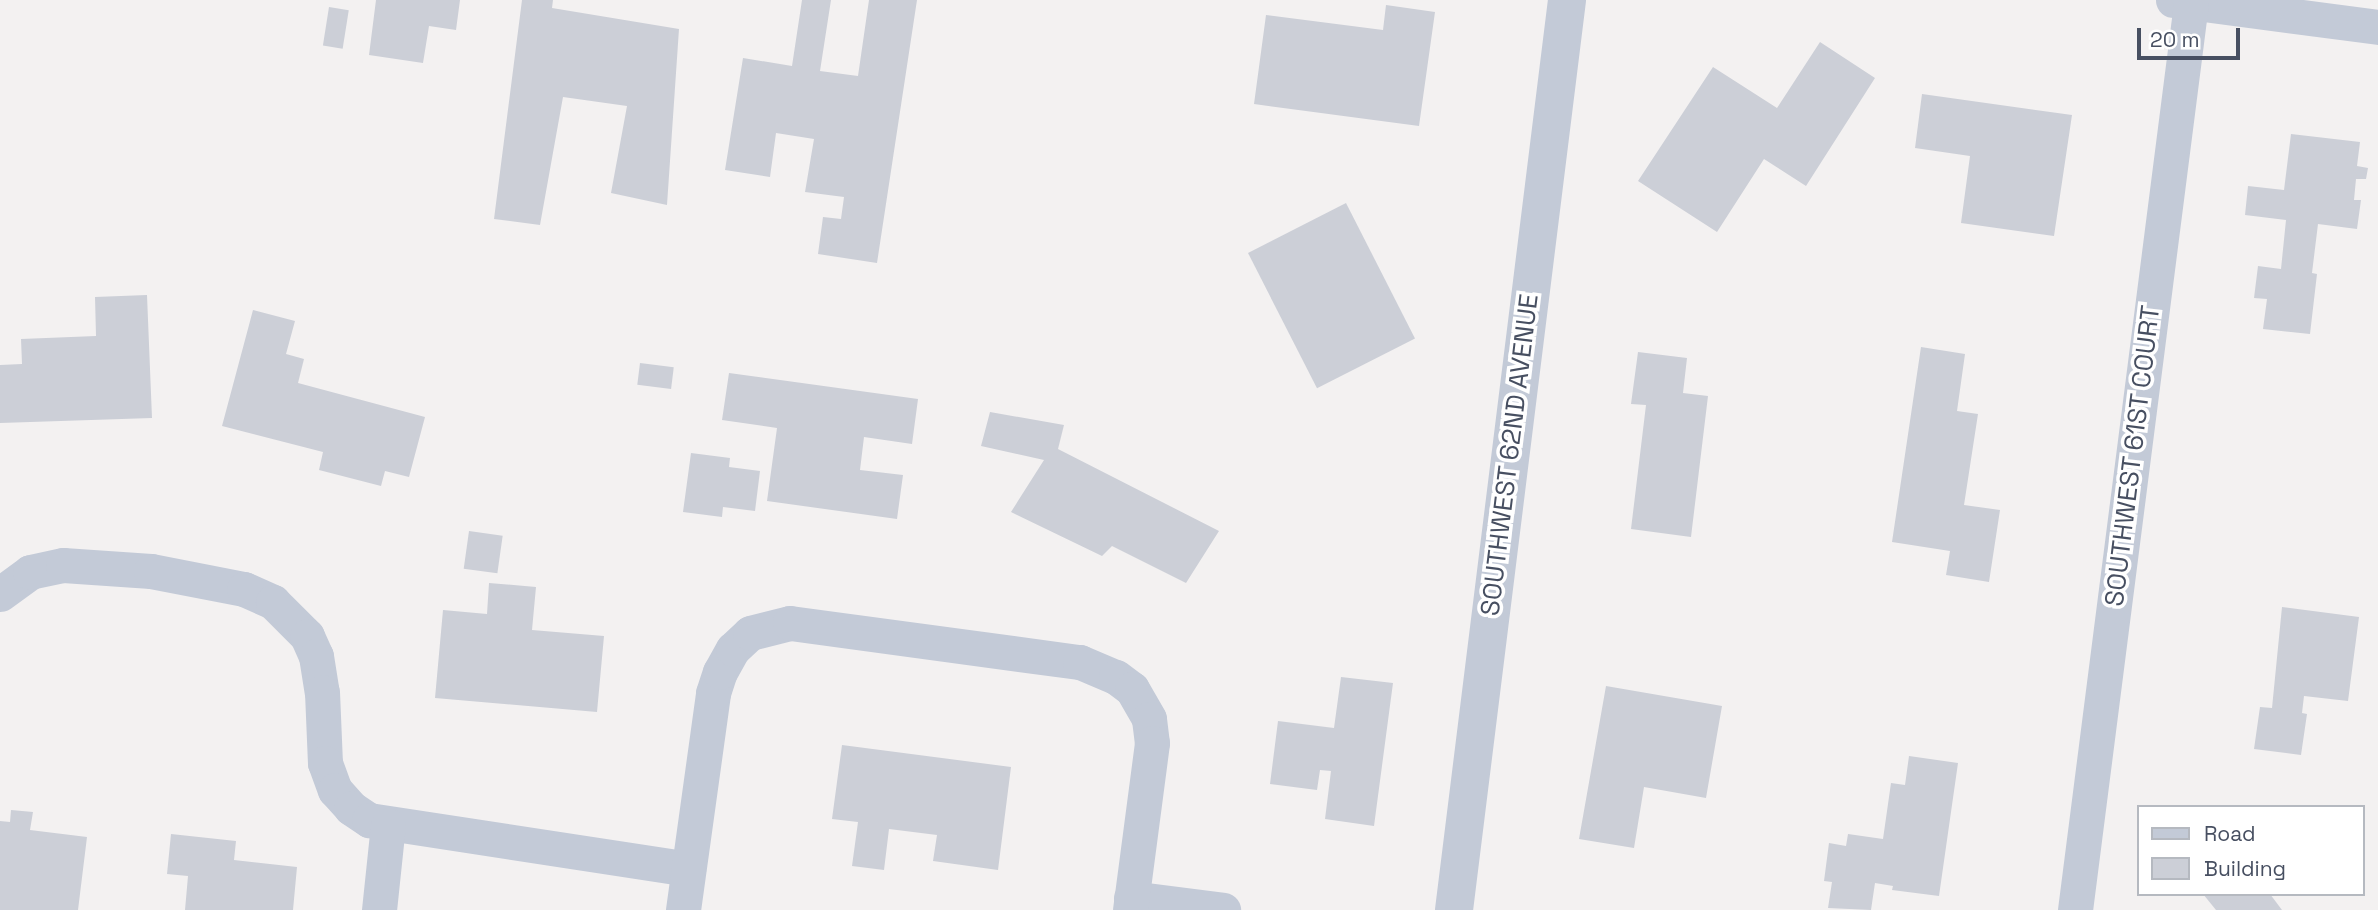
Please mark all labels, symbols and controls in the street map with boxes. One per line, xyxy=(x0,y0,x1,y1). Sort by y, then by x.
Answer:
scale bar xyxy=(2140,14,2243,58)
text: 20 m xyxy=(2150,26,2200,53)
street label: SOUTHWEST 62ND AVENUE xyxy=(1475,292,1545,618)
street label: SOUTHWEST 61ST COURT xyxy=(2099,303,2167,609)
legend xyxy=(2136,805,2364,896)
text: Road xyxy=(2204,820,2256,847)
text: Building xyxy=(2204,855,2286,882)

